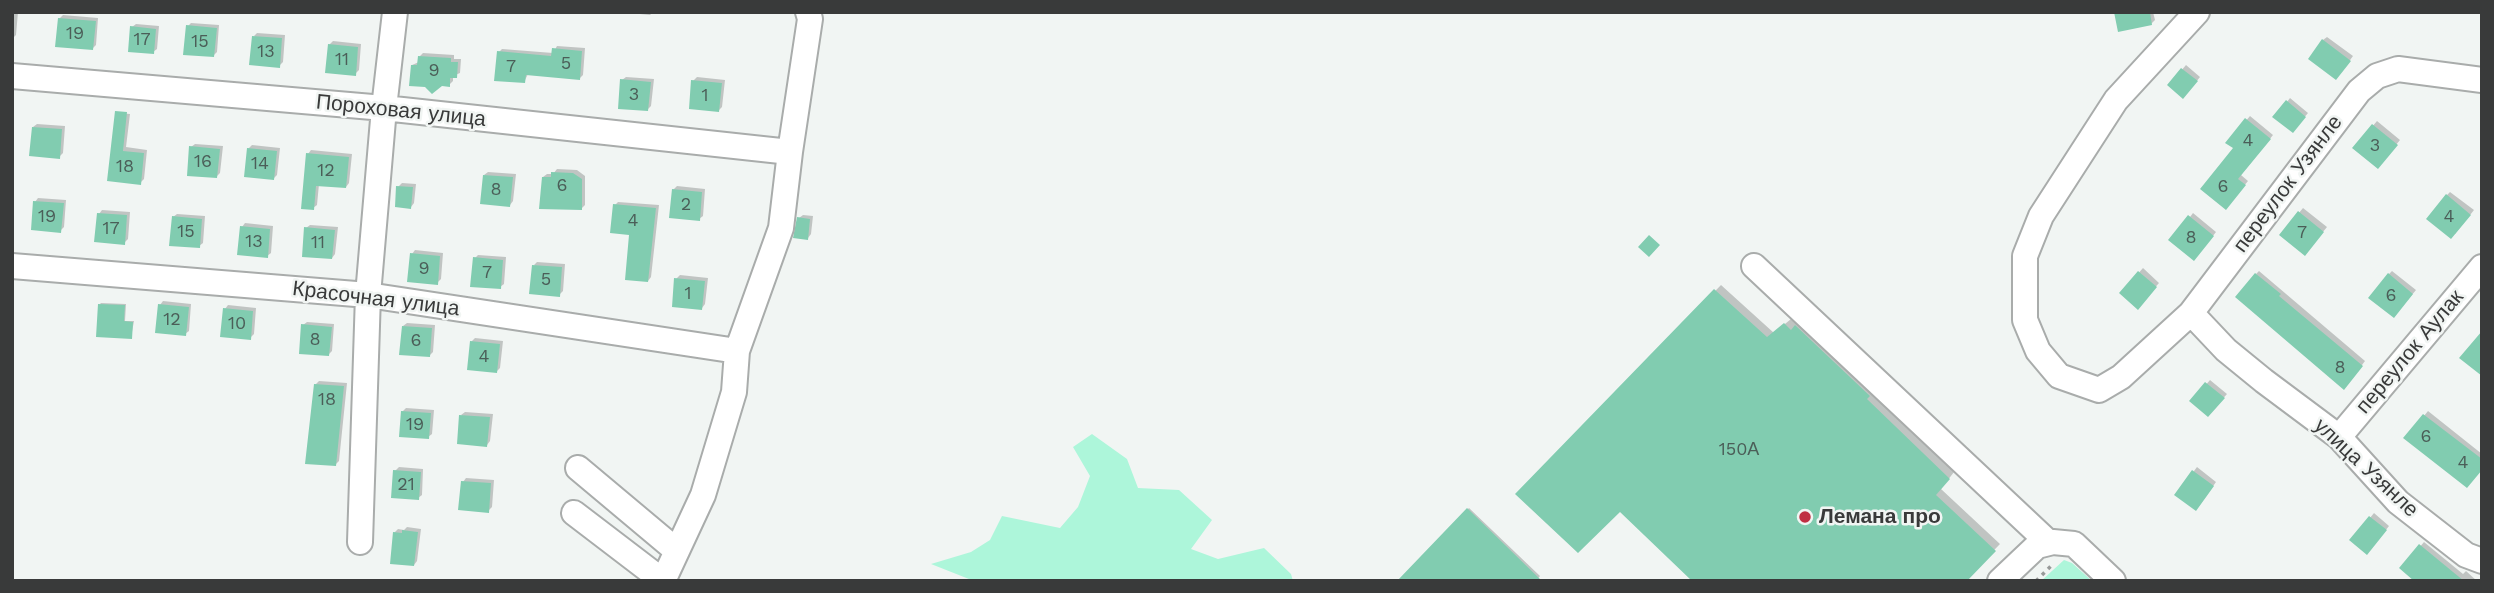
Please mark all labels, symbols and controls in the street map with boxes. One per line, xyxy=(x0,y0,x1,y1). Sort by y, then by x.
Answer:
house number: 19 xyxy=(66,23,84,45)
house number: 17 xyxy=(133,29,151,51)
house number: 15 xyxy=(191,31,209,53)
house number: 13 xyxy=(257,41,275,63)
house number: 11 xyxy=(335,49,349,71)
house number: 5 xyxy=(561,53,571,75)
house number: 7 xyxy=(506,56,516,78)
house number: 9 xyxy=(428,60,440,82)
house number: 3 xyxy=(629,84,639,106)
house number: 1 xyxy=(701,85,709,107)
street label: Пороховая улица xyxy=(315,90,487,132)
street label: переулок Узянле xyxy=(2228,110,2348,258)
house number: 4 xyxy=(2243,130,2253,152)
house number: 3 xyxy=(2370,135,2380,157)
house number: 16 xyxy=(194,151,212,173)
house number: 14 xyxy=(251,153,269,175)
house number: 18 xyxy=(116,156,134,178)
house number: 12 xyxy=(317,160,335,182)
house number: 6 xyxy=(557,175,567,197)
house number: 6 xyxy=(2218,176,2228,198)
house number: 8 xyxy=(490,179,502,201)
house number: 2 xyxy=(681,194,691,216)
house number: 19 xyxy=(38,206,56,228)
house number: 4 xyxy=(2444,206,2454,228)
house number: 4 xyxy=(628,210,638,232)
house number: 17 xyxy=(102,218,120,240)
house number: 15 xyxy=(177,221,195,243)
house number: 7 xyxy=(2297,222,2307,244)
house number: 8 xyxy=(2185,227,2197,249)
house number: 13 xyxy=(245,231,263,253)
house number: 11 xyxy=(311,232,325,254)
house number: 9 xyxy=(418,258,430,280)
house number: 7 xyxy=(482,262,492,284)
house number: 5 xyxy=(541,269,551,291)
street label: Красочная улица xyxy=(291,276,461,322)
house number: 1 xyxy=(684,283,692,305)
street label: переулок Аулак xyxy=(2351,285,2469,419)
house number: 6 xyxy=(2386,285,2396,307)
house number: 12 xyxy=(163,309,181,331)
house number: 10 xyxy=(228,313,246,335)
house number: 8 xyxy=(309,329,321,351)
house number: 6 xyxy=(411,330,421,352)
house number: 4 xyxy=(479,346,489,368)
house number: 8 xyxy=(2334,357,2346,379)
house number: 18 xyxy=(318,389,336,411)
street label: улица Узянле xyxy=(2309,413,2423,523)
house number: 19 xyxy=(406,414,424,436)
house number: 6 xyxy=(2421,426,2431,448)
house number: 150А xyxy=(1719,439,1759,461)
house number: 4 xyxy=(2458,452,2468,474)
house number: 21 xyxy=(397,474,415,496)
place label: Лемана про xyxy=(1819,504,1941,530)
marker: Лемана про xyxy=(1797,509,1813,525)

